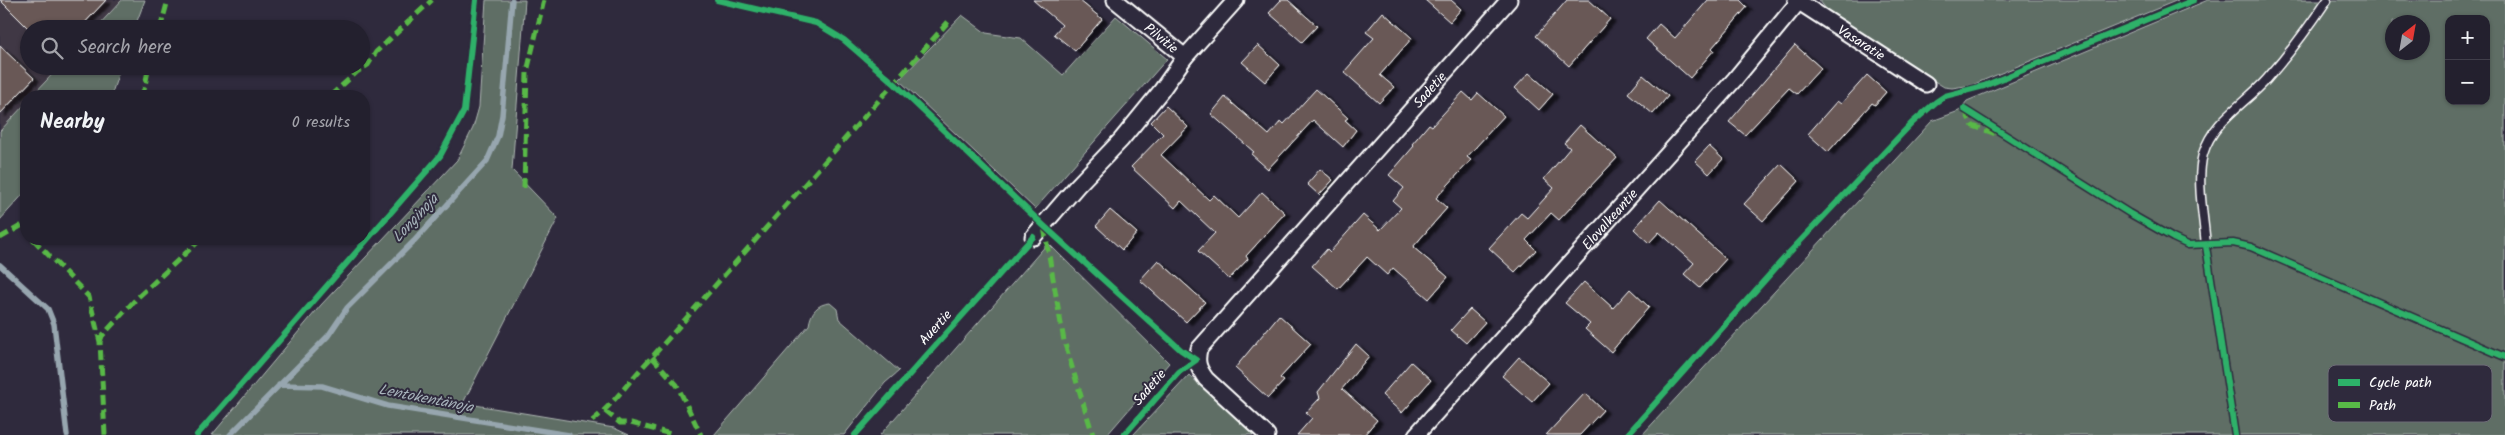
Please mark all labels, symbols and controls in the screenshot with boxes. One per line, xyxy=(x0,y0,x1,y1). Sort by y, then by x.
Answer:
north arrow xyxy=(2385,15,2430,60)
map controls xyxy=(2445,15,2490,105)
button: + xyxy=(2445,15,2490,60)
street label: Pilvitie xyxy=(1139,18,1183,60)
search box xyxy=(20,20,370,75)
street label: Vasaratie xyxy=(1833,20,1890,67)
text: Search here xyxy=(78,33,172,63)
icon: search xyxy=(38,34,66,62)
button: − xyxy=(2445,60,2490,105)
street label: Sadetie xyxy=(1408,67,1453,113)
text: Nearby xyxy=(40,106,105,139)
text: 0 results xyxy=(292,110,350,135)
street label: Elovalkeantie xyxy=(1577,184,1644,255)
water label: Longinoja xyxy=(387,188,445,249)
street label: Auertie xyxy=(914,304,958,350)
street label: Sadetie xyxy=(1128,364,1172,411)
legend xyxy=(2328,365,2492,422)
text: Cycle path xyxy=(2369,372,2432,394)
water label: Lentokentänoja xyxy=(376,378,476,420)
text: Path xyxy=(2369,395,2396,417)

